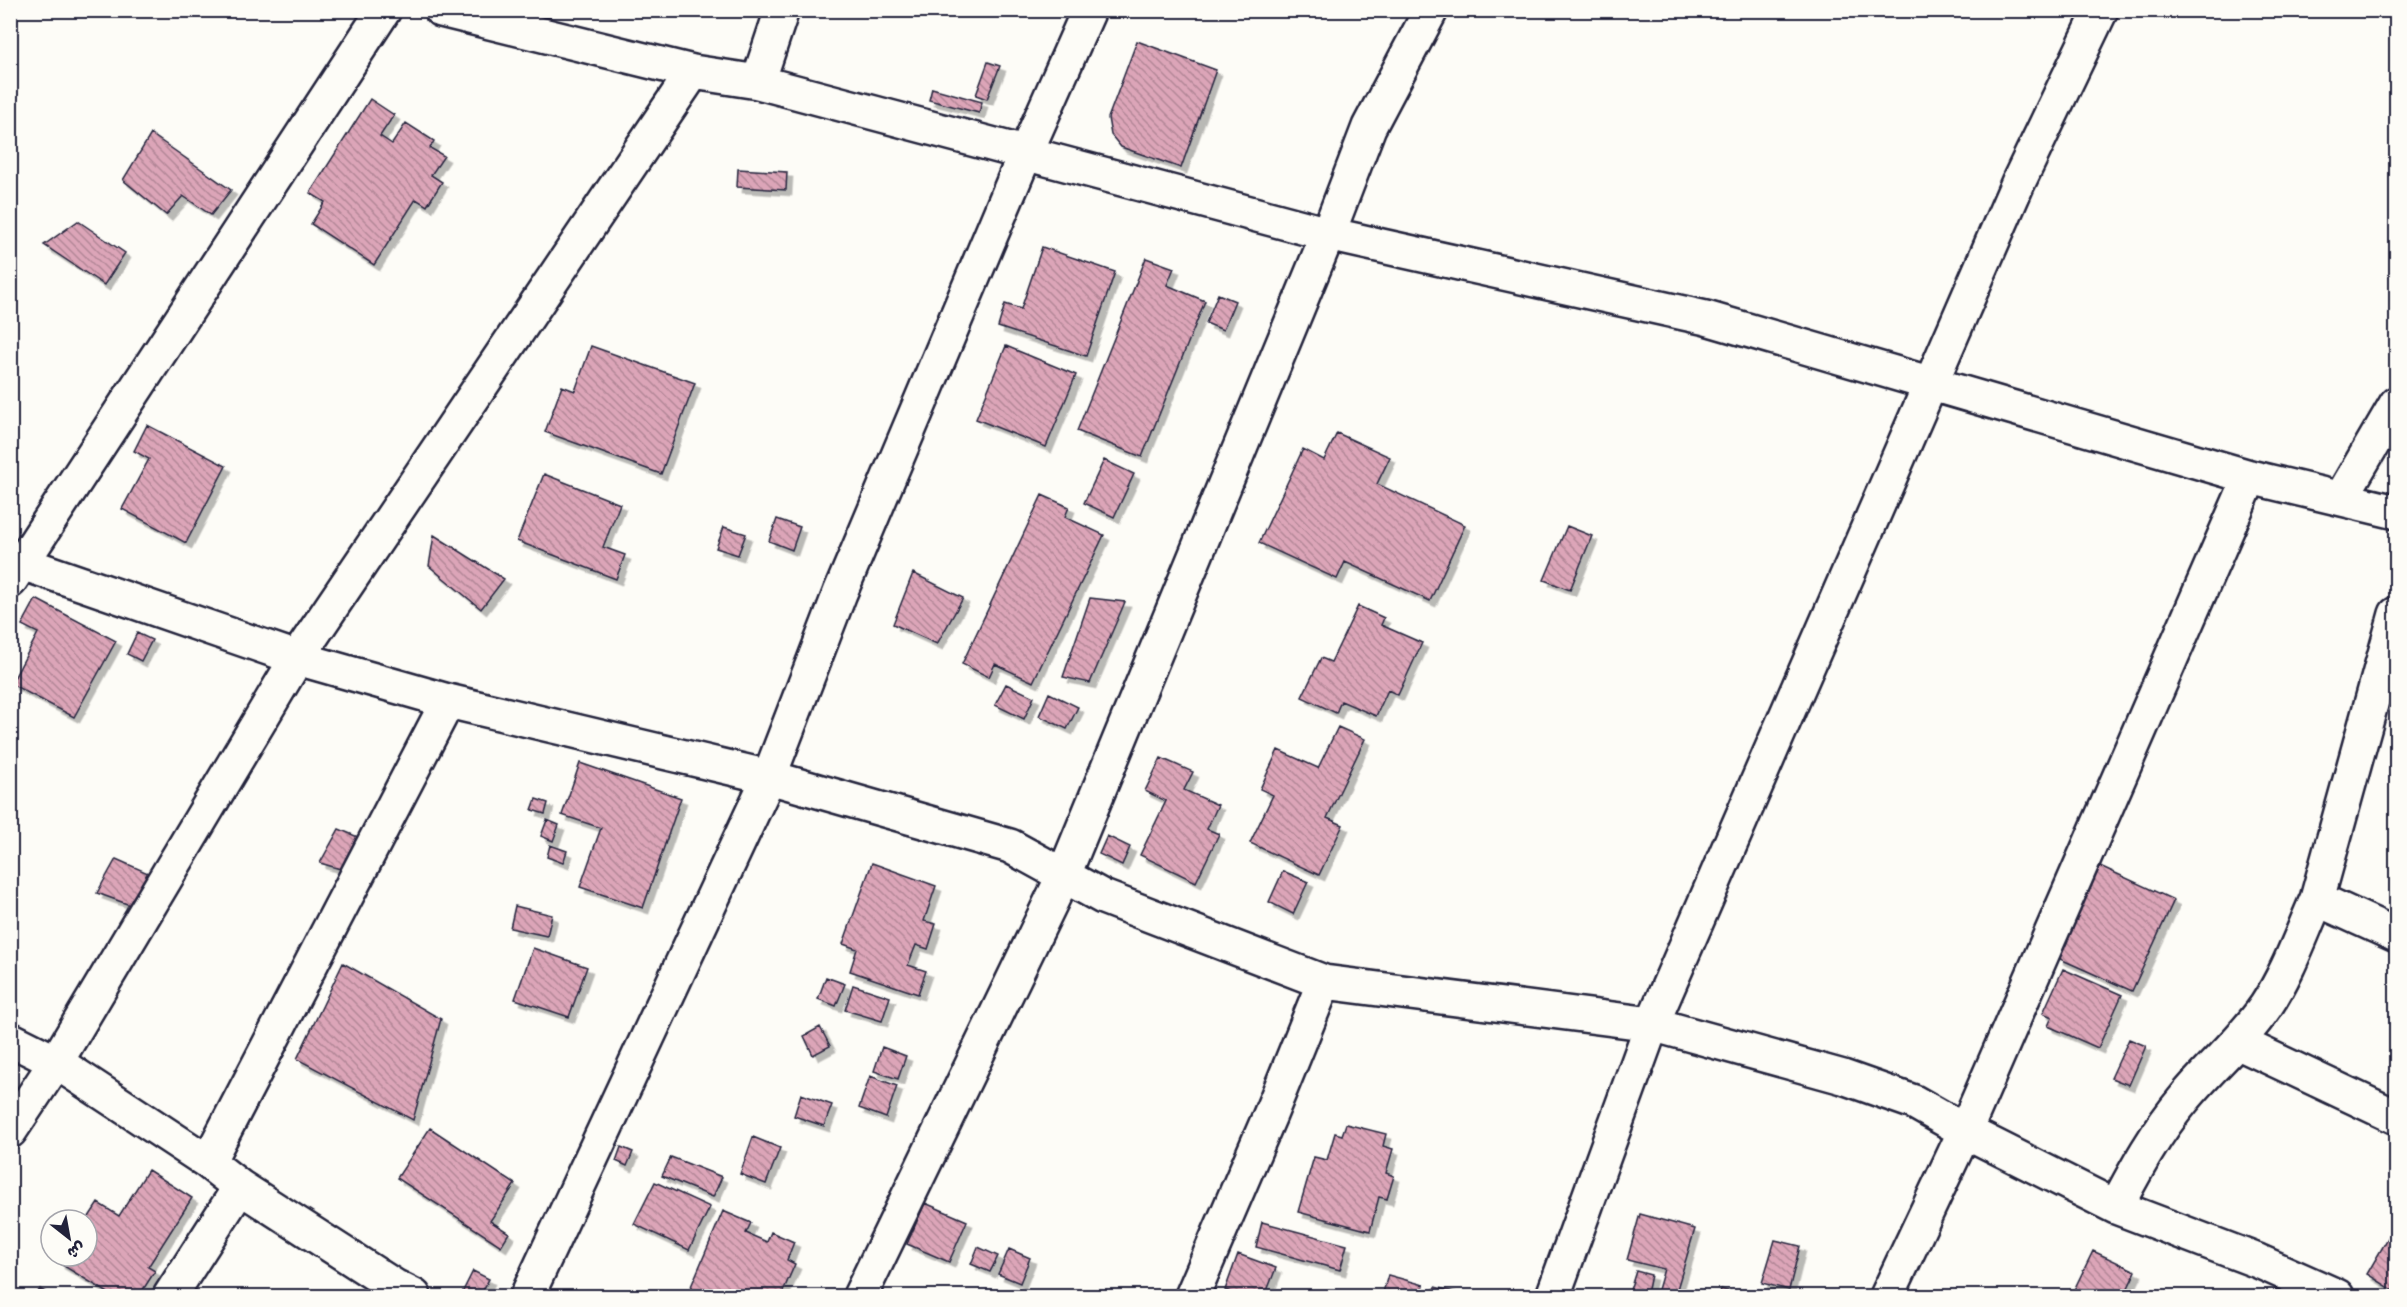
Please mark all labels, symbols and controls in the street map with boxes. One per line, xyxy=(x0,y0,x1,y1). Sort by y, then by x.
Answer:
north arrow xyxy=(39,1208,99,1268)
text: ش xyxy=(64,1238,90,1265)

